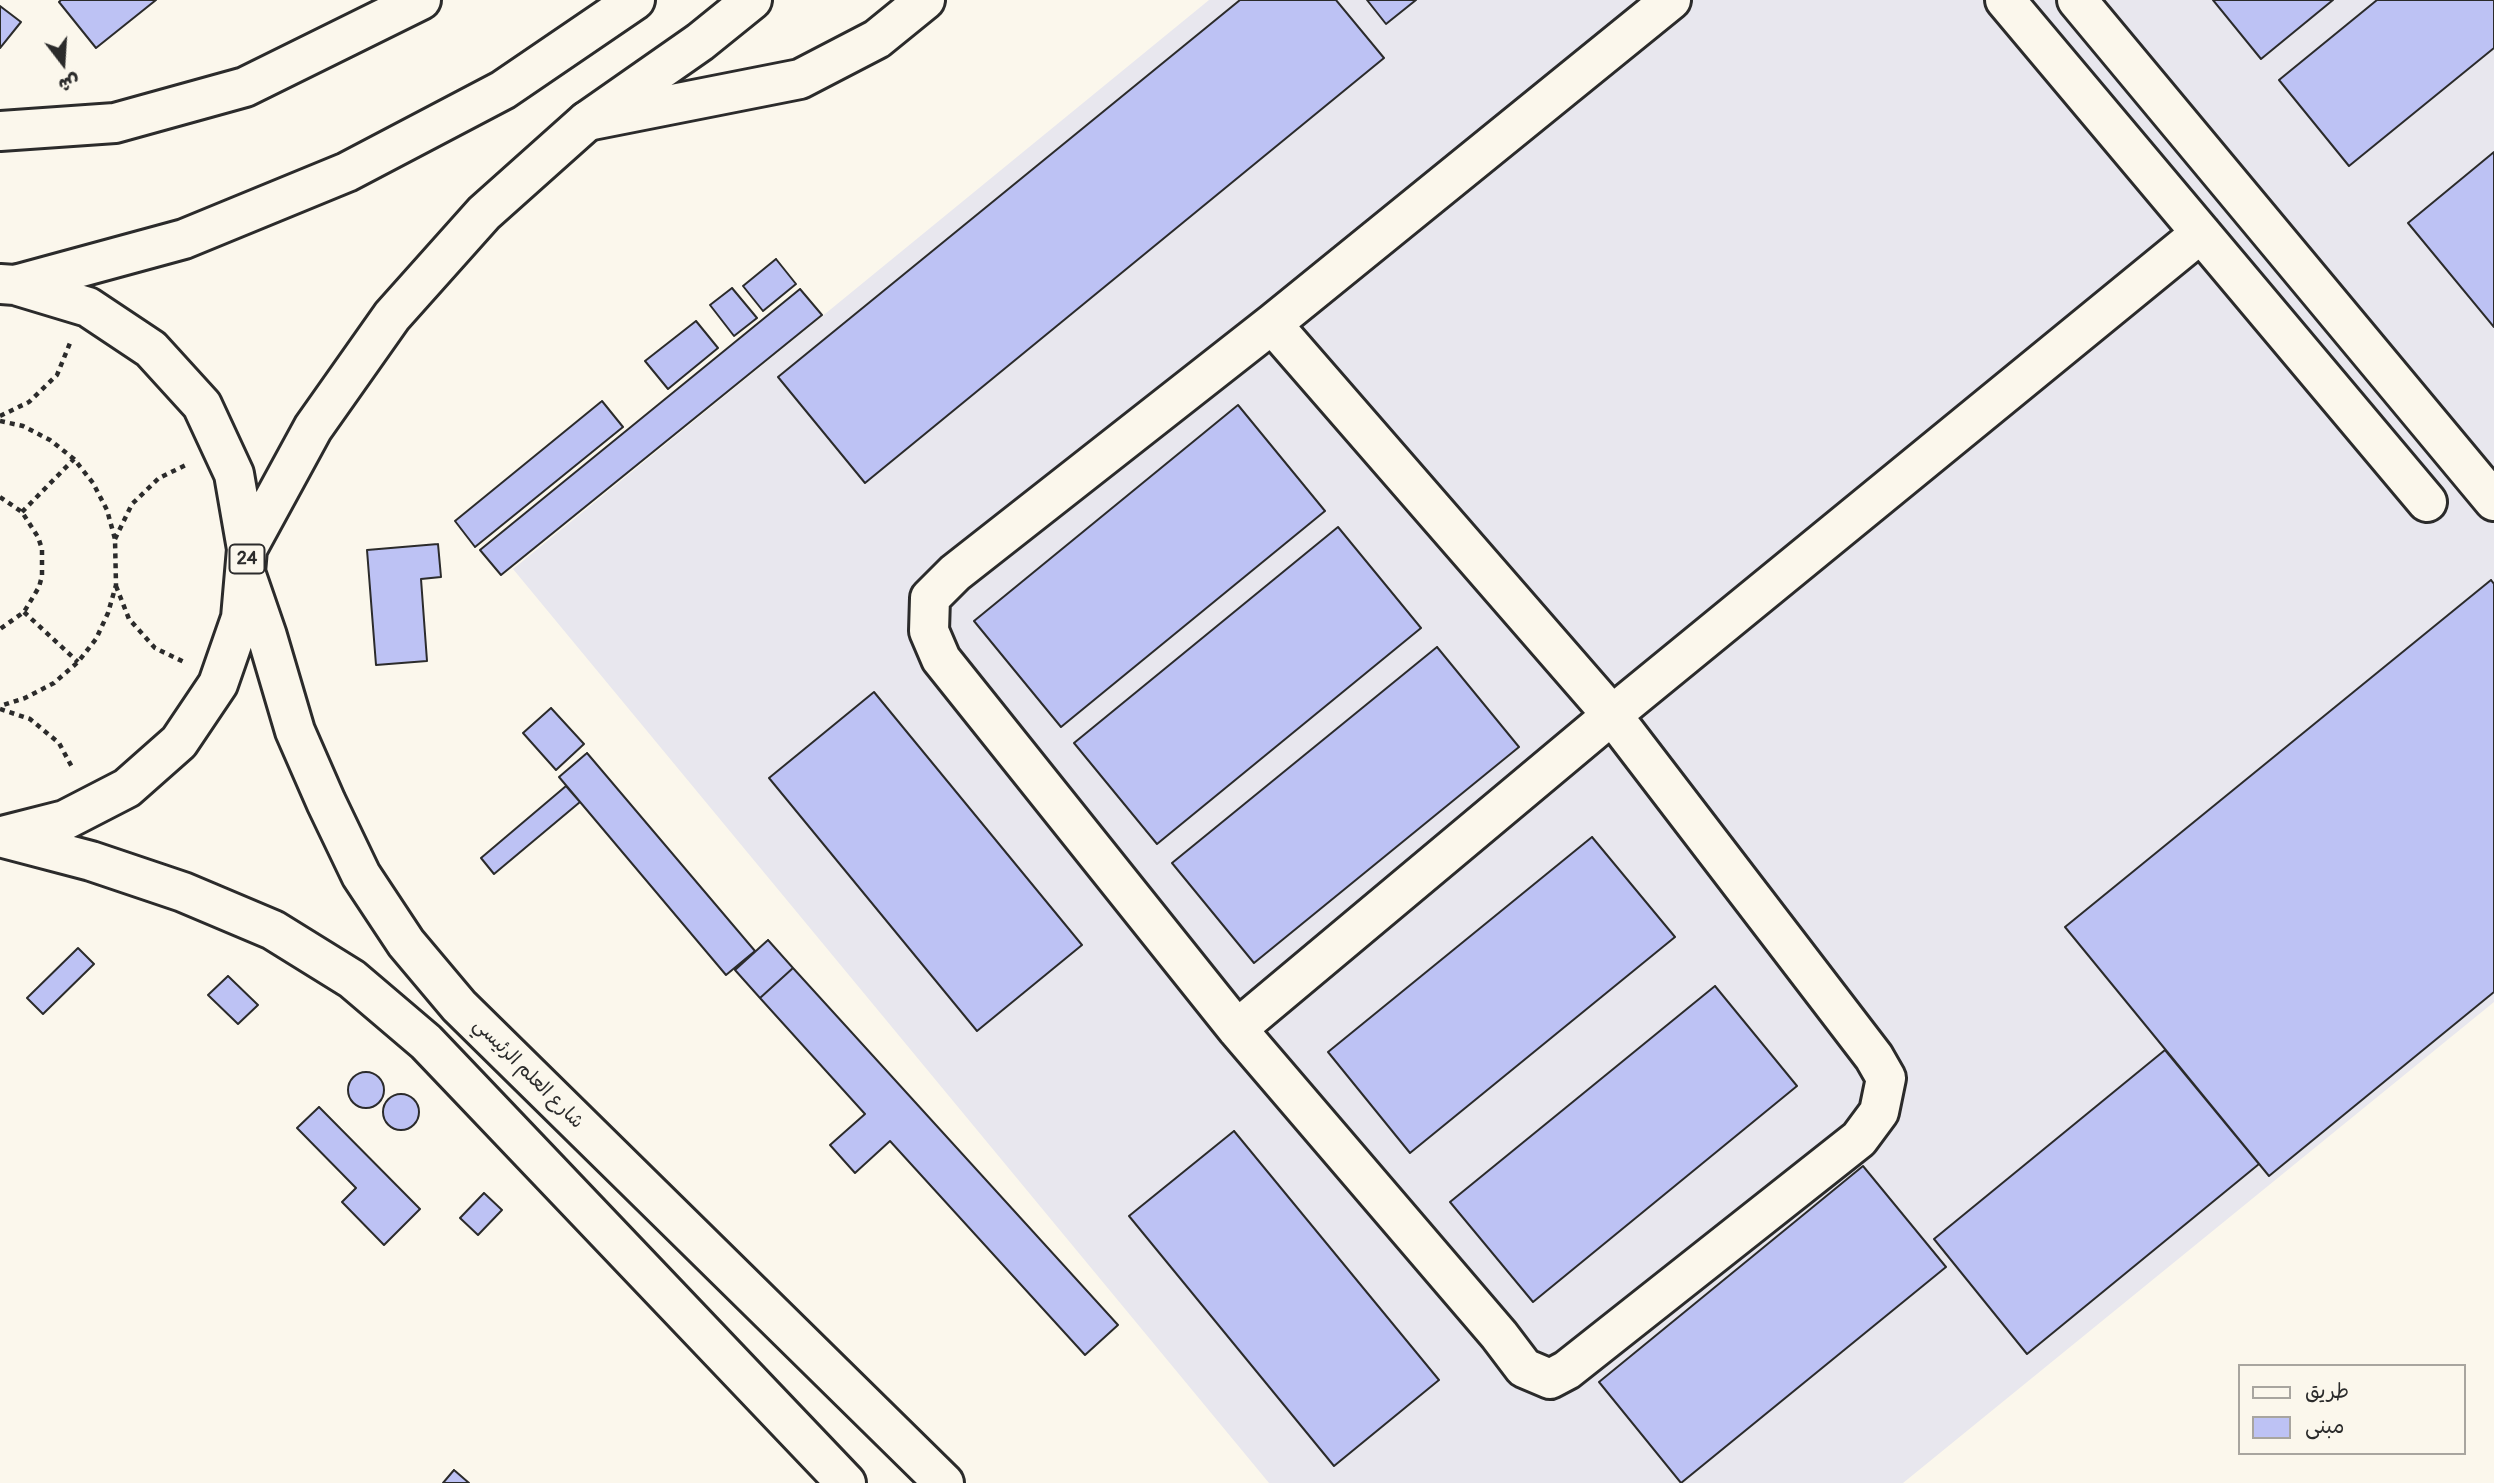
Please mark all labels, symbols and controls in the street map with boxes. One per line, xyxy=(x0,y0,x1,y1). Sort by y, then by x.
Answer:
north arrow xyxy=(28,28,98,98)
text: ش xyxy=(56,69,83,98)
road number: 24 xyxy=(230,544,264,574)
street label: شارع العلم الرئيسي xyxy=(468,1014,588,1134)
legend xyxy=(2238,1364,2466,1455)
text: طريق xyxy=(2305,1378,2349,1405)
text: مبنى xyxy=(2305,1413,2344,1440)

